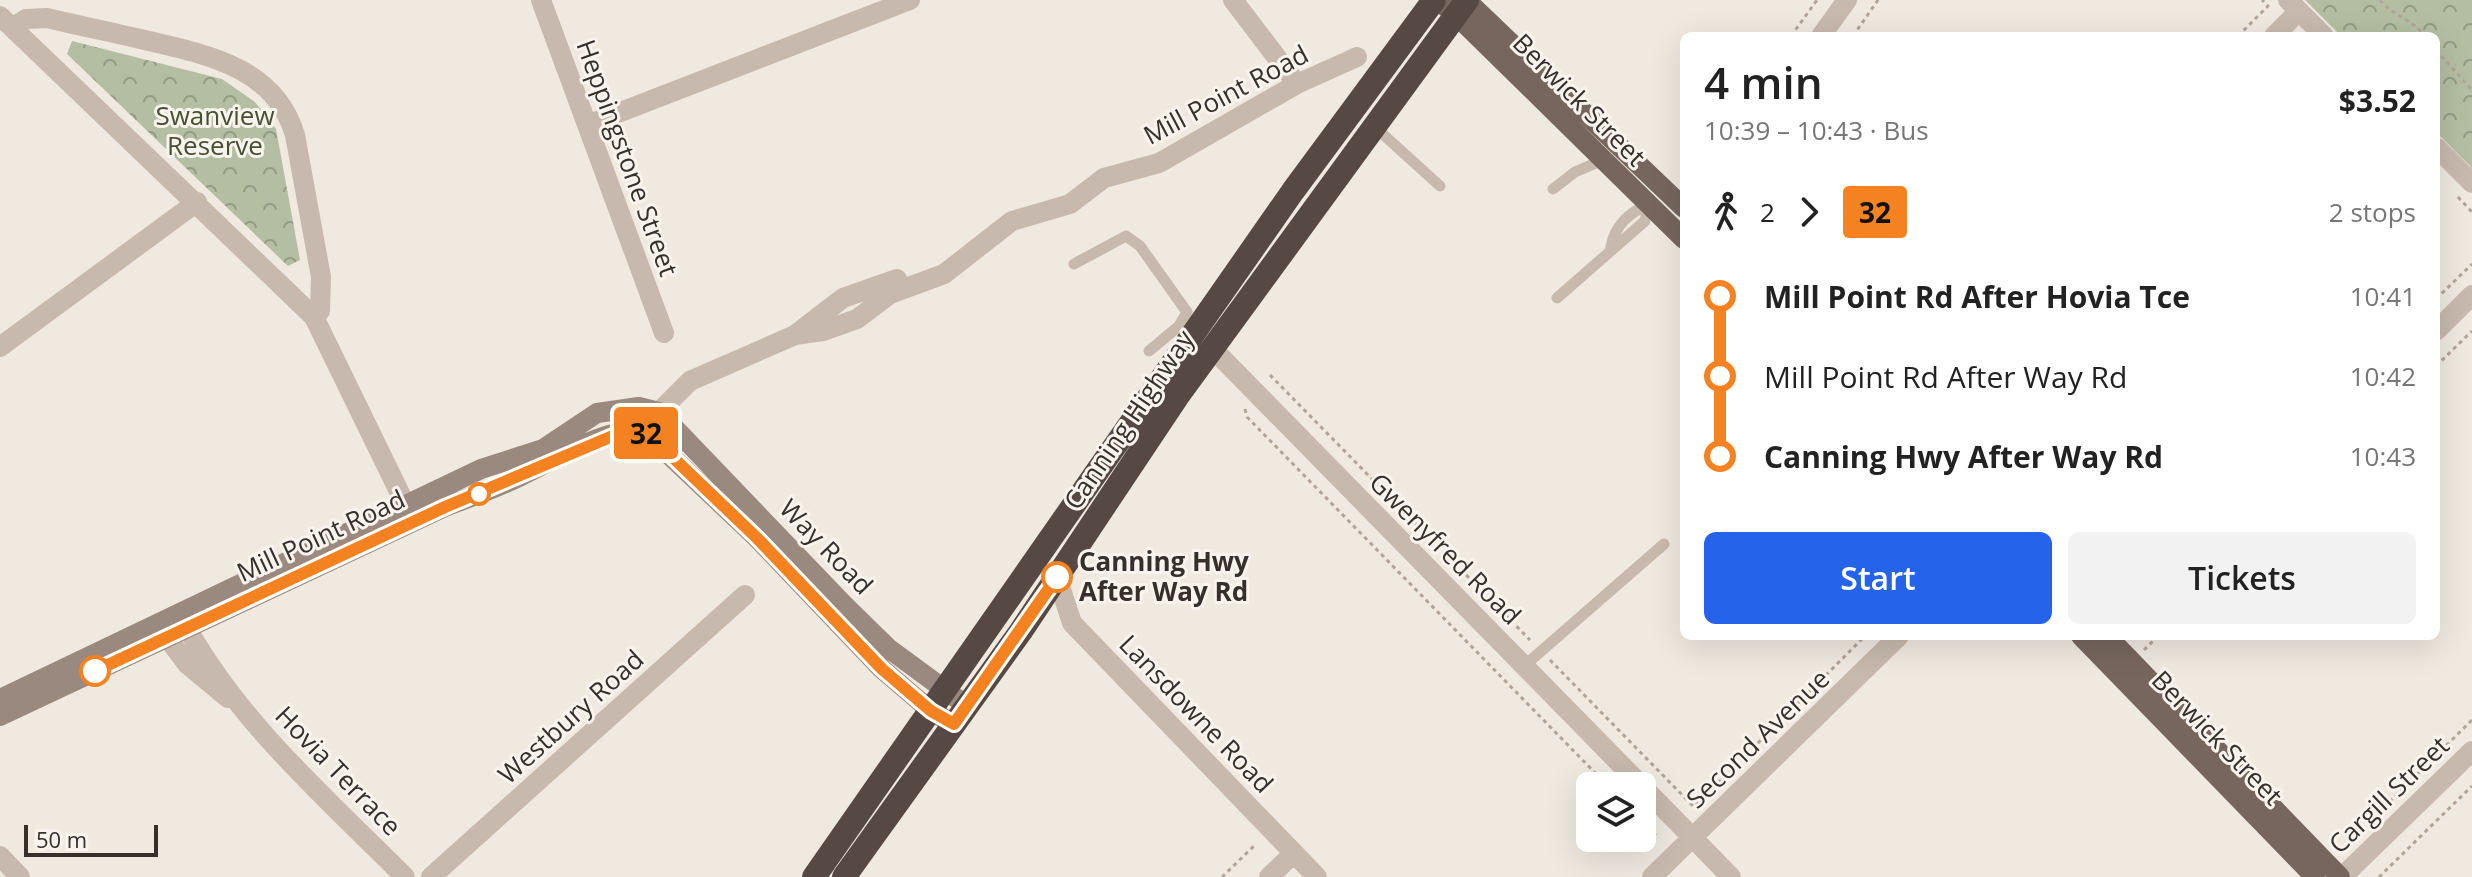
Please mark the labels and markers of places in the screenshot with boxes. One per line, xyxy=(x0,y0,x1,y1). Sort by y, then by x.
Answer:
unlabelled marker xyxy=(468,483,490,505)
place label: Canning Hwy After Way Rd xyxy=(1079,543,1249,609)
marker: Canning Hwy After Way Rd xyxy=(1042,562,1072,592)
unlabelled marker xyxy=(80,656,110,686)

